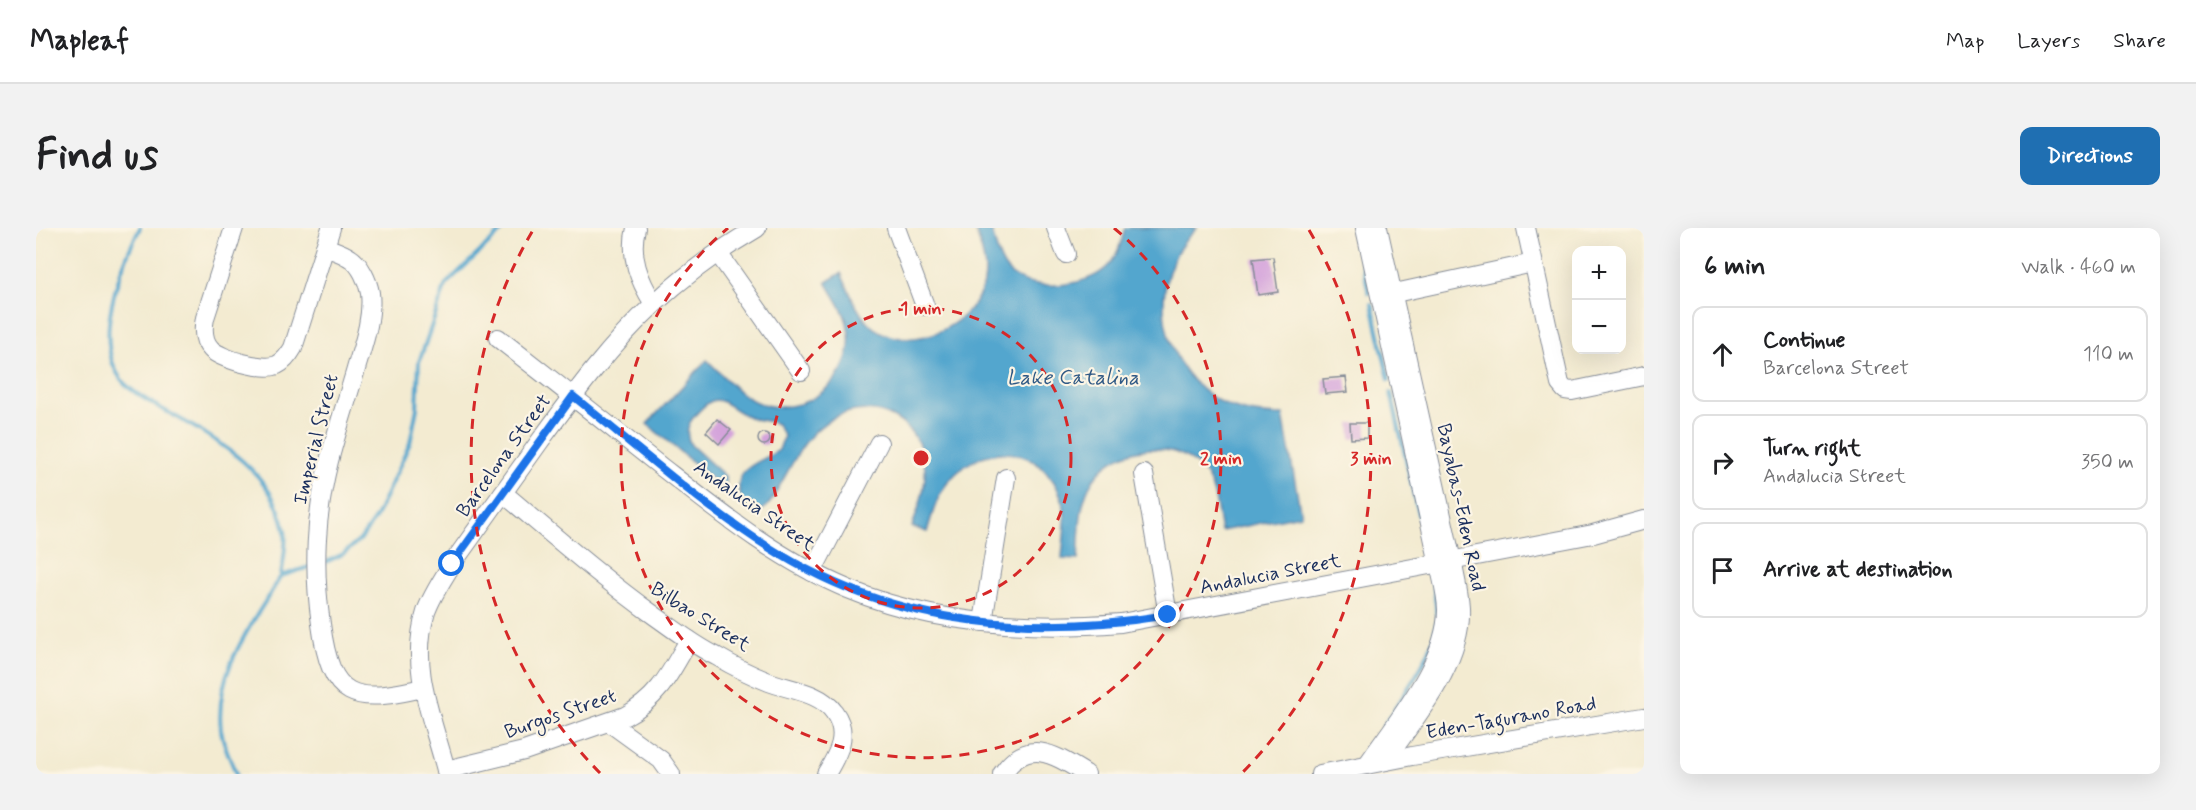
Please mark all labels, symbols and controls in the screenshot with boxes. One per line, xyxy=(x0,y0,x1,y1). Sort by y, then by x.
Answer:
text: Mapleaf xyxy=(30,23,129,60)
text: Map xyxy=(1946,27,1984,55)
text: Layers xyxy=(2017,27,2080,55)
text: Share xyxy=(2113,27,2166,55)
button: Directions xyxy=(2020,127,2160,185)
text: Find us xyxy=(36,129,158,184)
map controls xyxy=(1572,246,1626,354)
button: + xyxy=(1572,246,1626,300)
text: 6 min xyxy=(1704,250,1766,284)
text: Walk · 460 m xyxy=(2021,254,2136,281)
text: 1 min xyxy=(900,297,942,321)
button: − xyxy=(1572,300,1626,354)
text: Continue xyxy=(1763,327,1845,355)
icon: ahead xyxy=(1706,338,1739,371)
text: 110 m xyxy=(2083,341,2134,368)
text: Barcelona Street xyxy=(1763,355,1909,382)
water label: Lake Catalina xyxy=(1007,364,1139,392)
street label: Imperial Street xyxy=(287,371,346,507)
street label: Barcelona Street xyxy=(450,389,558,523)
street label: Bayabas-Eden Road xyxy=(1430,421,1492,594)
text: Turn right xyxy=(1763,435,1861,463)
icon: right xyxy=(1706,446,1739,479)
text: 2 min xyxy=(1200,447,1242,471)
text: 3 min xyxy=(1350,447,1392,471)
centre of rings xyxy=(911,448,931,468)
text: 350 m xyxy=(2081,449,2134,476)
street label: Andalucia Street xyxy=(688,454,821,558)
text: Andalucia Street xyxy=(1763,463,1906,490)
street label: Andalucia Street xyxy=(1197,548,1343,601)
route start xyxy=(438,550,464,576)
icon: arrive xyxy=(1706,554,1739,587)
text: Arrive at destination xyxy=(1763,556,1953,584)
street label: Bilbao Street xyxy=(645,576,755,659)
route end xyxy=(1154,601,1180,627)
street label: Burgos Street xyxy=(501,683,620,747)
street label: Eden-Tagurano Road xyxy=(1424,690,1599,749)

